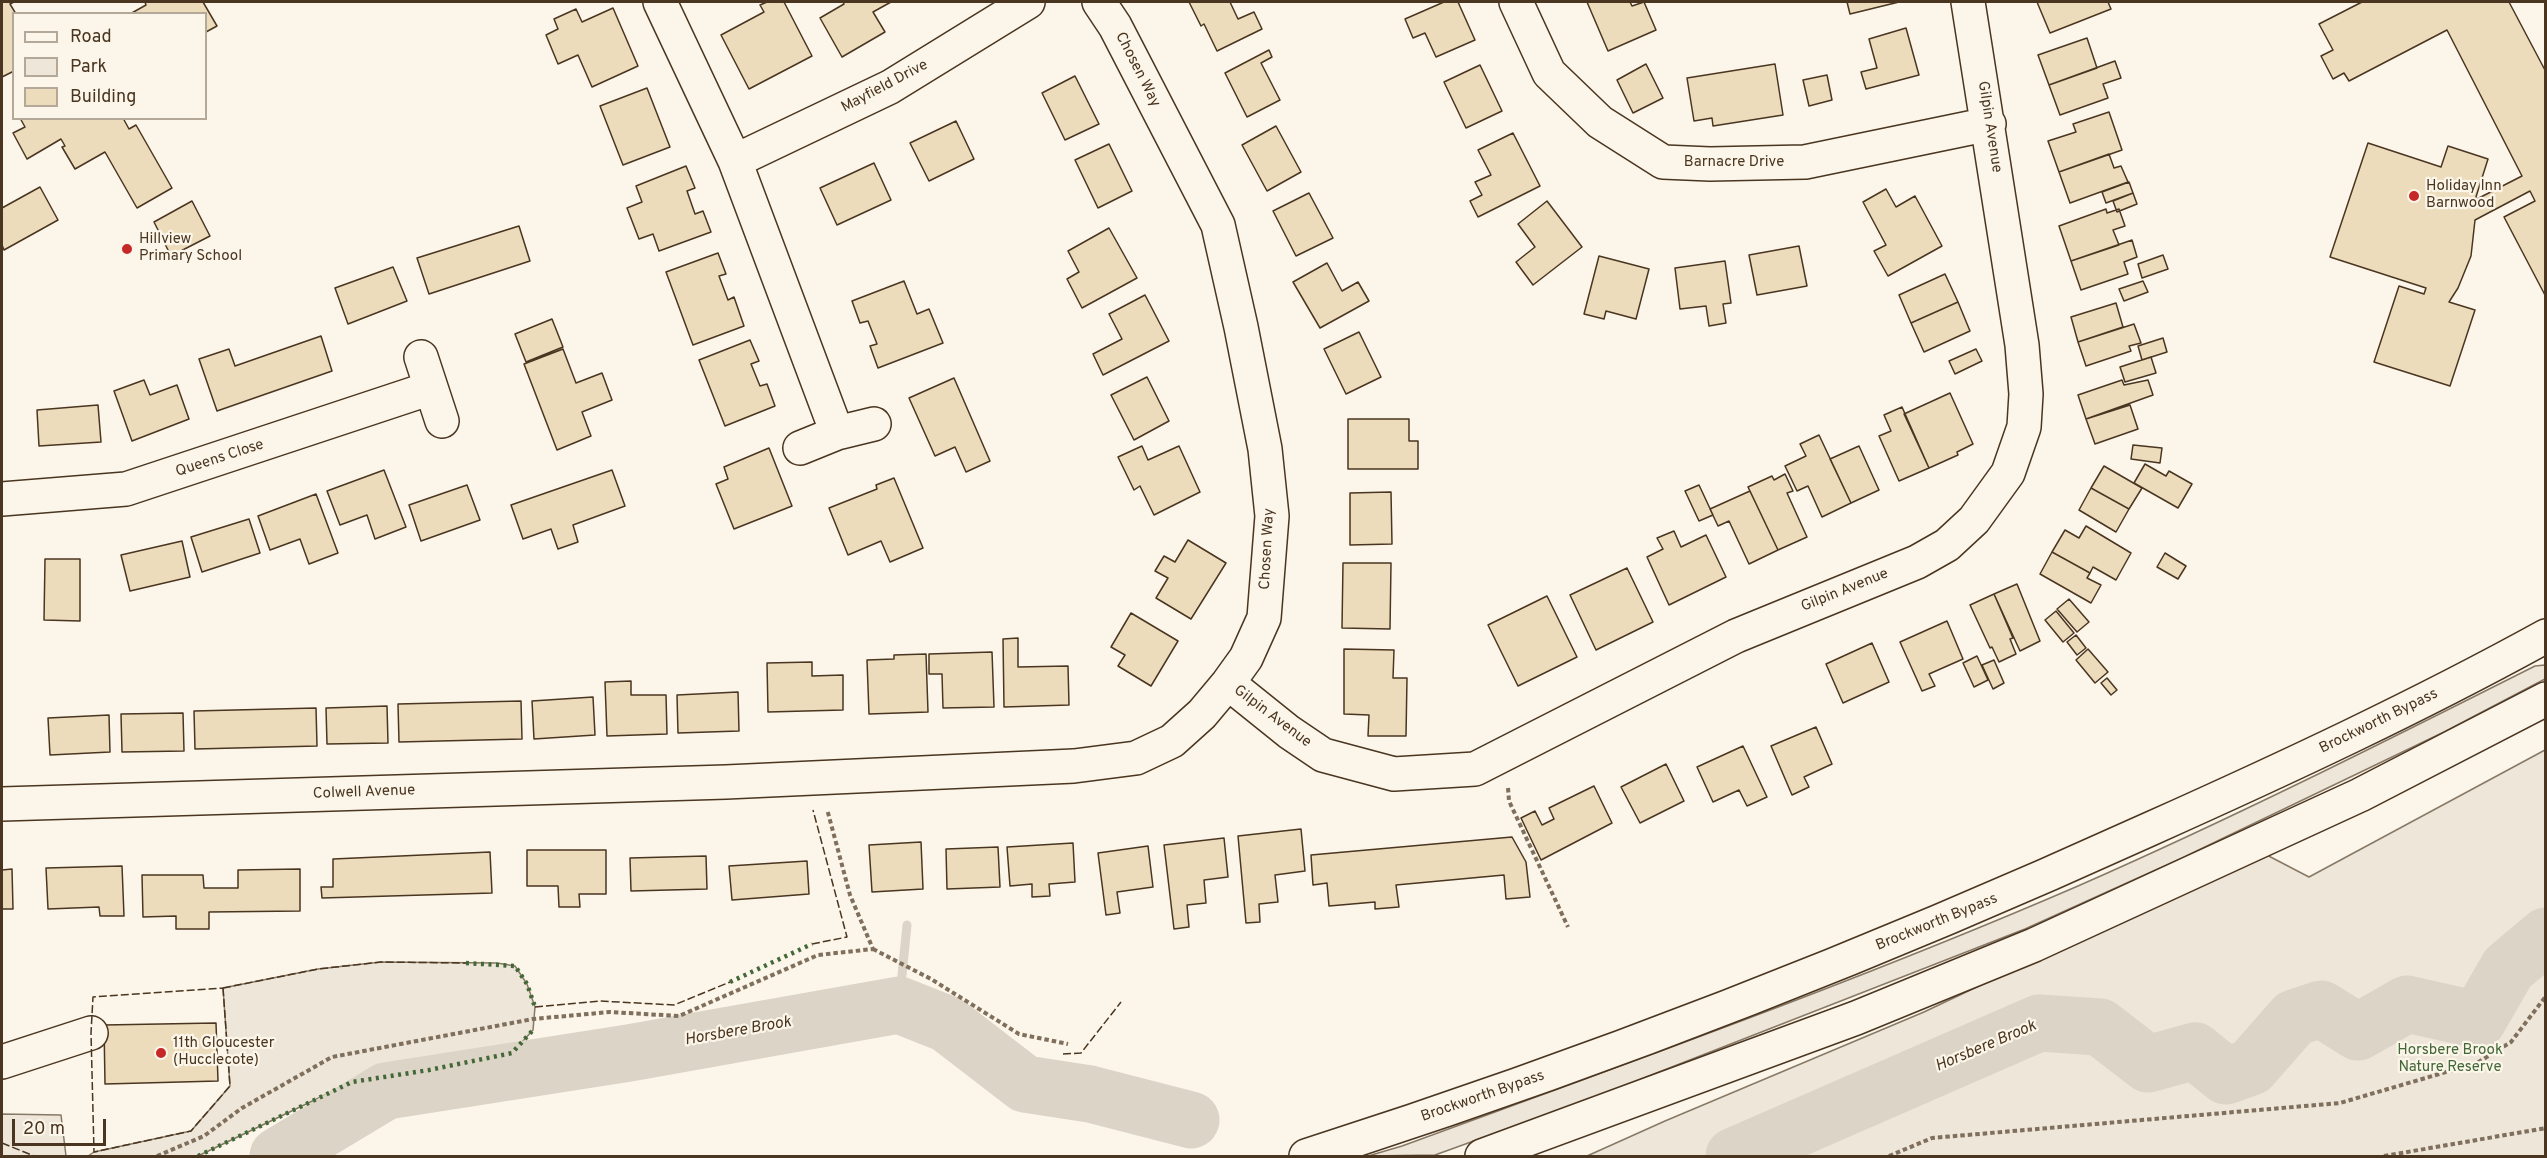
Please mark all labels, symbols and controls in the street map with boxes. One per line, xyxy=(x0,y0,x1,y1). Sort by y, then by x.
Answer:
legend xyxy=(12,12,207,120)
text: Road xyxy=(70,26,112,49)
street label: Chosen Way xyxy=(1110,30,1164,110)
text: Park xyxy=(70,56,107,79)
street label: Mayfield Drive xyxy=(839,57,931,117)
street label: Gilpin Avenue xyxy=(1973,80,2005,174)
text: Building xyxy=(70,86,136,109)
street label: Barnacre Drive xyxy=(1684,154,1784,172)
place label: Holiday Inn Barnwood xyxy=(2426,178,2502,213)
marker: Holiday Inn Barnwood xyxy=(2407,189,2421,203)
place label: Hillview Primary School xyxy=(139,231,242,266)
marker: Hillview Primary School xyxy=(120,242,134,256)
street label: Queens Close xyxy=(174,436,266,482)
street label: Chosen Way xyxy=(1257,508,1279,590)
street label: Gilpin Avenue xyxy=(1799,565,1891,617)
street label: Gilpin Avenue xyxy=(1230,682,1314,752)
street label: Brockworth Bypass xyxy=(2317,686,2441,758)
street label: Colwell Avenue xyxy=(313,782,415,804)
street label: Brockworth Bypass xyxy=(1874,890,2000,956)
water label: Horsbere Brook xyxy=(683,1013,793,1051)
water label: Horsbere Brook xyxy=(1933,1017,2039,1077)
place label: 11th Gloucester (Hucclecote) xyxy=(173,1035,275,1070)
park label: Horsbere Brook Nature Reserve xyxy=(2397,1042,2503,1077)
marker: 11th Gloucester (Hucclecote) xyxy=(154,1046,168,1060)
street label: Brockworth Bypass xyxy=(1419,1067,1547,1127)
scale bar xyxy=(15,1107,110,1145)
text: 20 m xyxy=(23,1118,65,1141)

